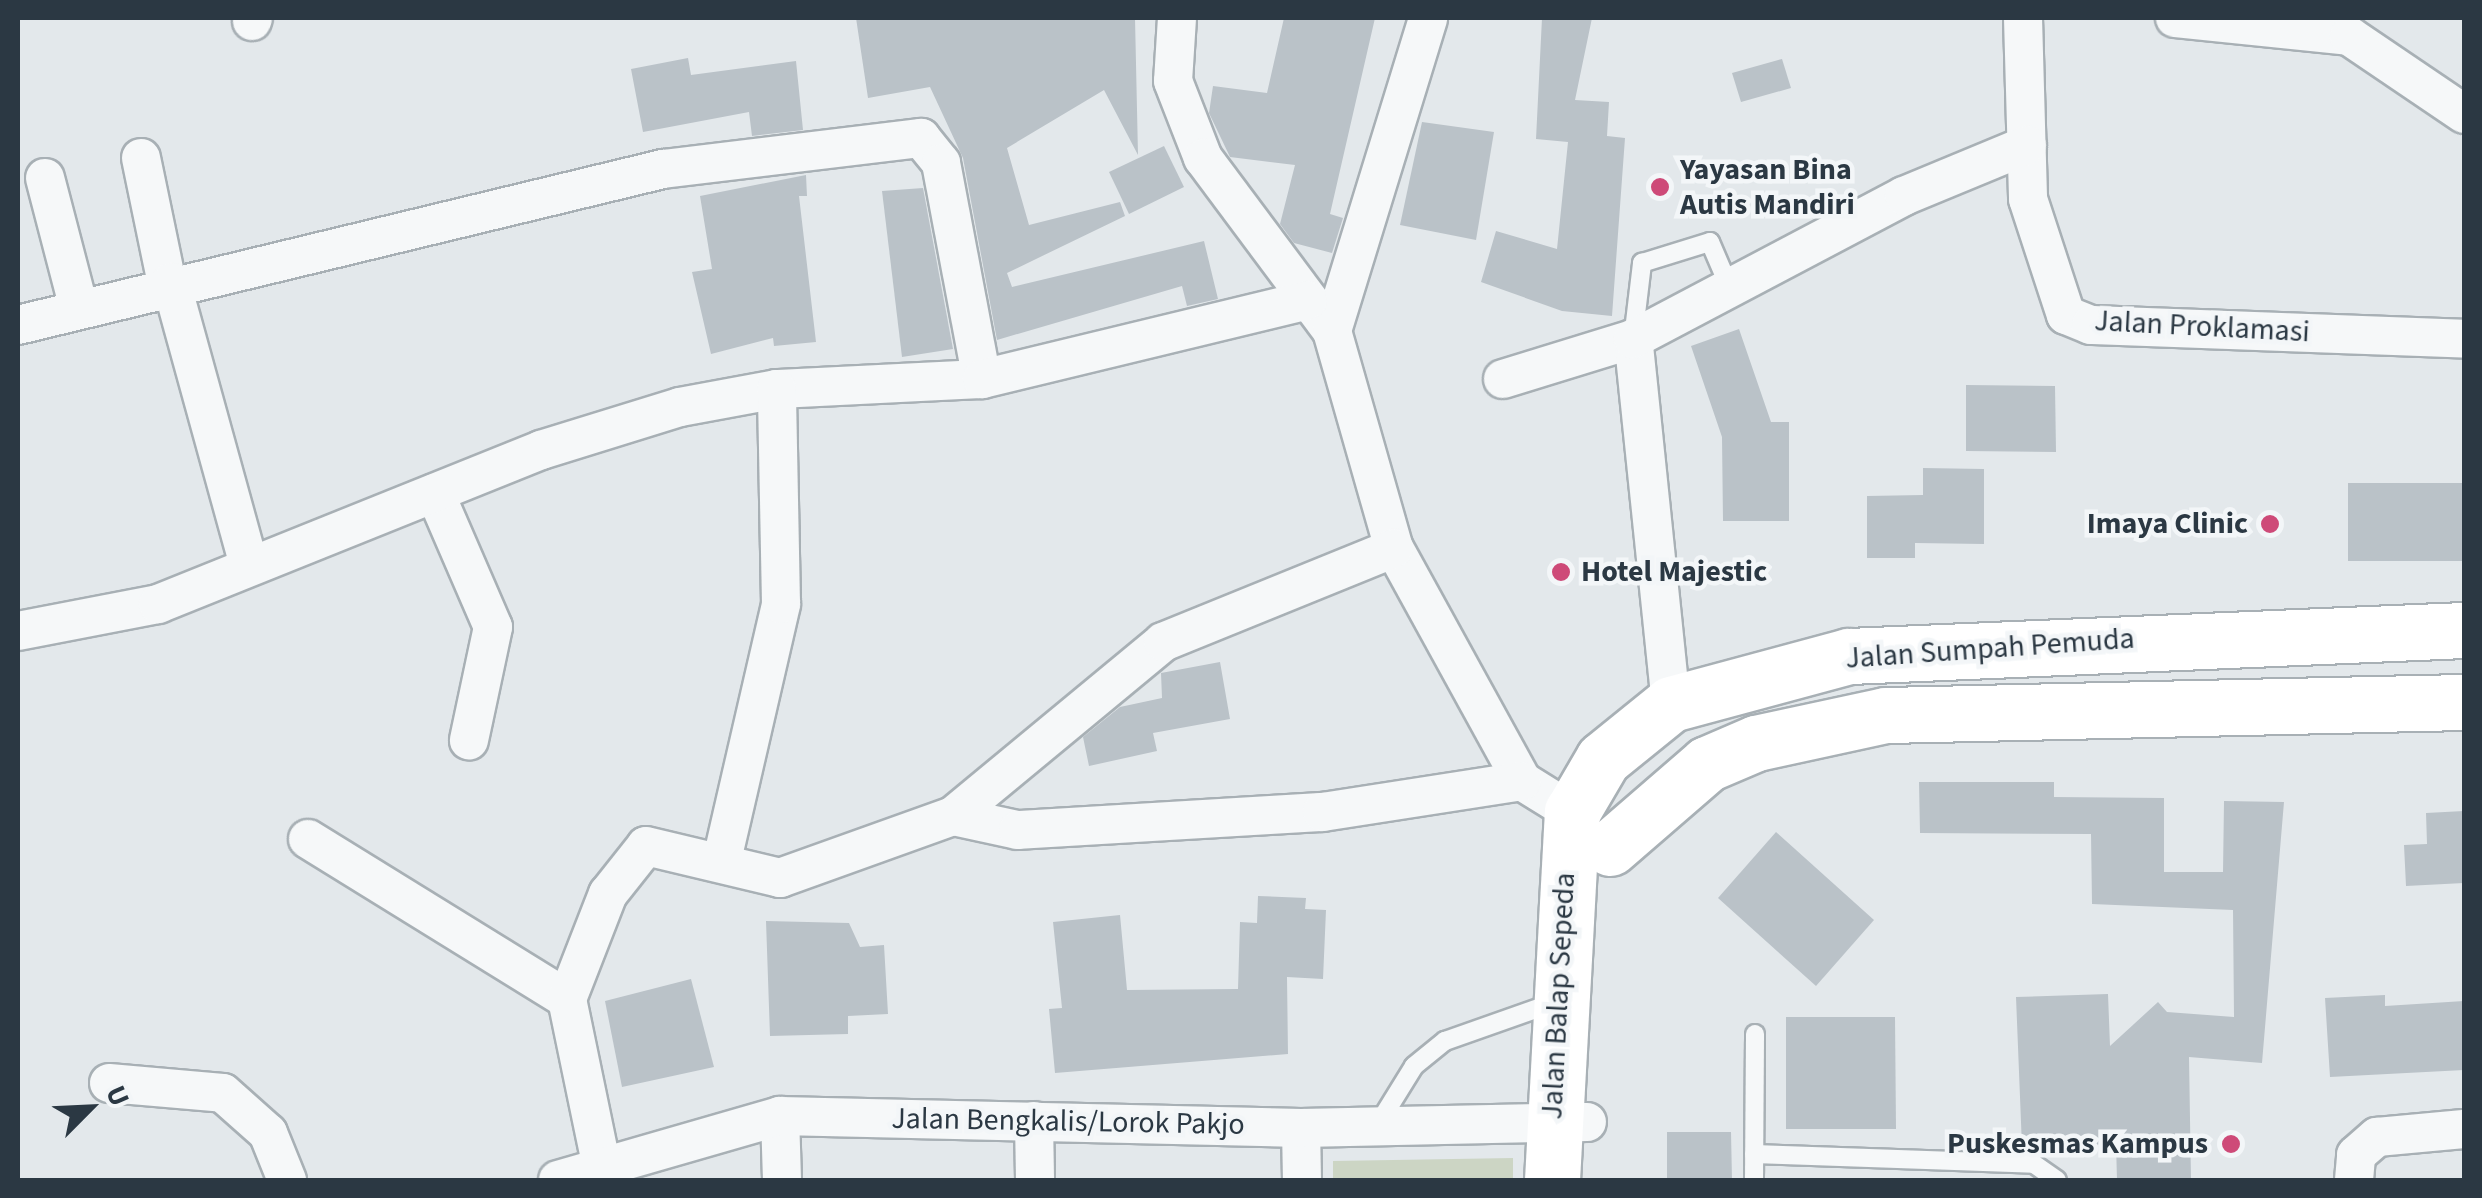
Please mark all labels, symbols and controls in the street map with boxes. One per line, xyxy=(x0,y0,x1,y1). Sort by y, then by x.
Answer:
place label: Yayasan Bina Autis Mandiri xyxy=(1680,152,1855,222)
marker: Yayasan Bina Autis Mandiri xyxy=(1649,176,1671,198)
street label: Jalan Proklamasi xyxy=(2093,303,2311,351)
place label: Imaya Clinic xyxy=(2087,506,2248,542)
marker: Imaya Clinic xyxy=(2257,511,2283,537)
place label: Hotel Majestic xyxy=(1581,554,1767,590)
marker: Hotel Majestic xyxy=(1550,561,1572,583)
street label: Jalan Sumpah Pemuda xyxy=(1844,621,2136,677)
street label: Jalan Balap Sepeda xyxy=(1535,872,1583,1120)
north arrow xyxy=(40,1058,140,1158)
text: U xyxy=(95,1079,139,1112)
street label: Jalan Bengkalis/Lorok Pakjo xyxy=(891,1101,1245,1143)
place label: Puskesmas Kampus xyxy=(1947,1126,2208,1162)
marker: Puskesmas Kampus xyxy=(2218,1131,2244,1157)

